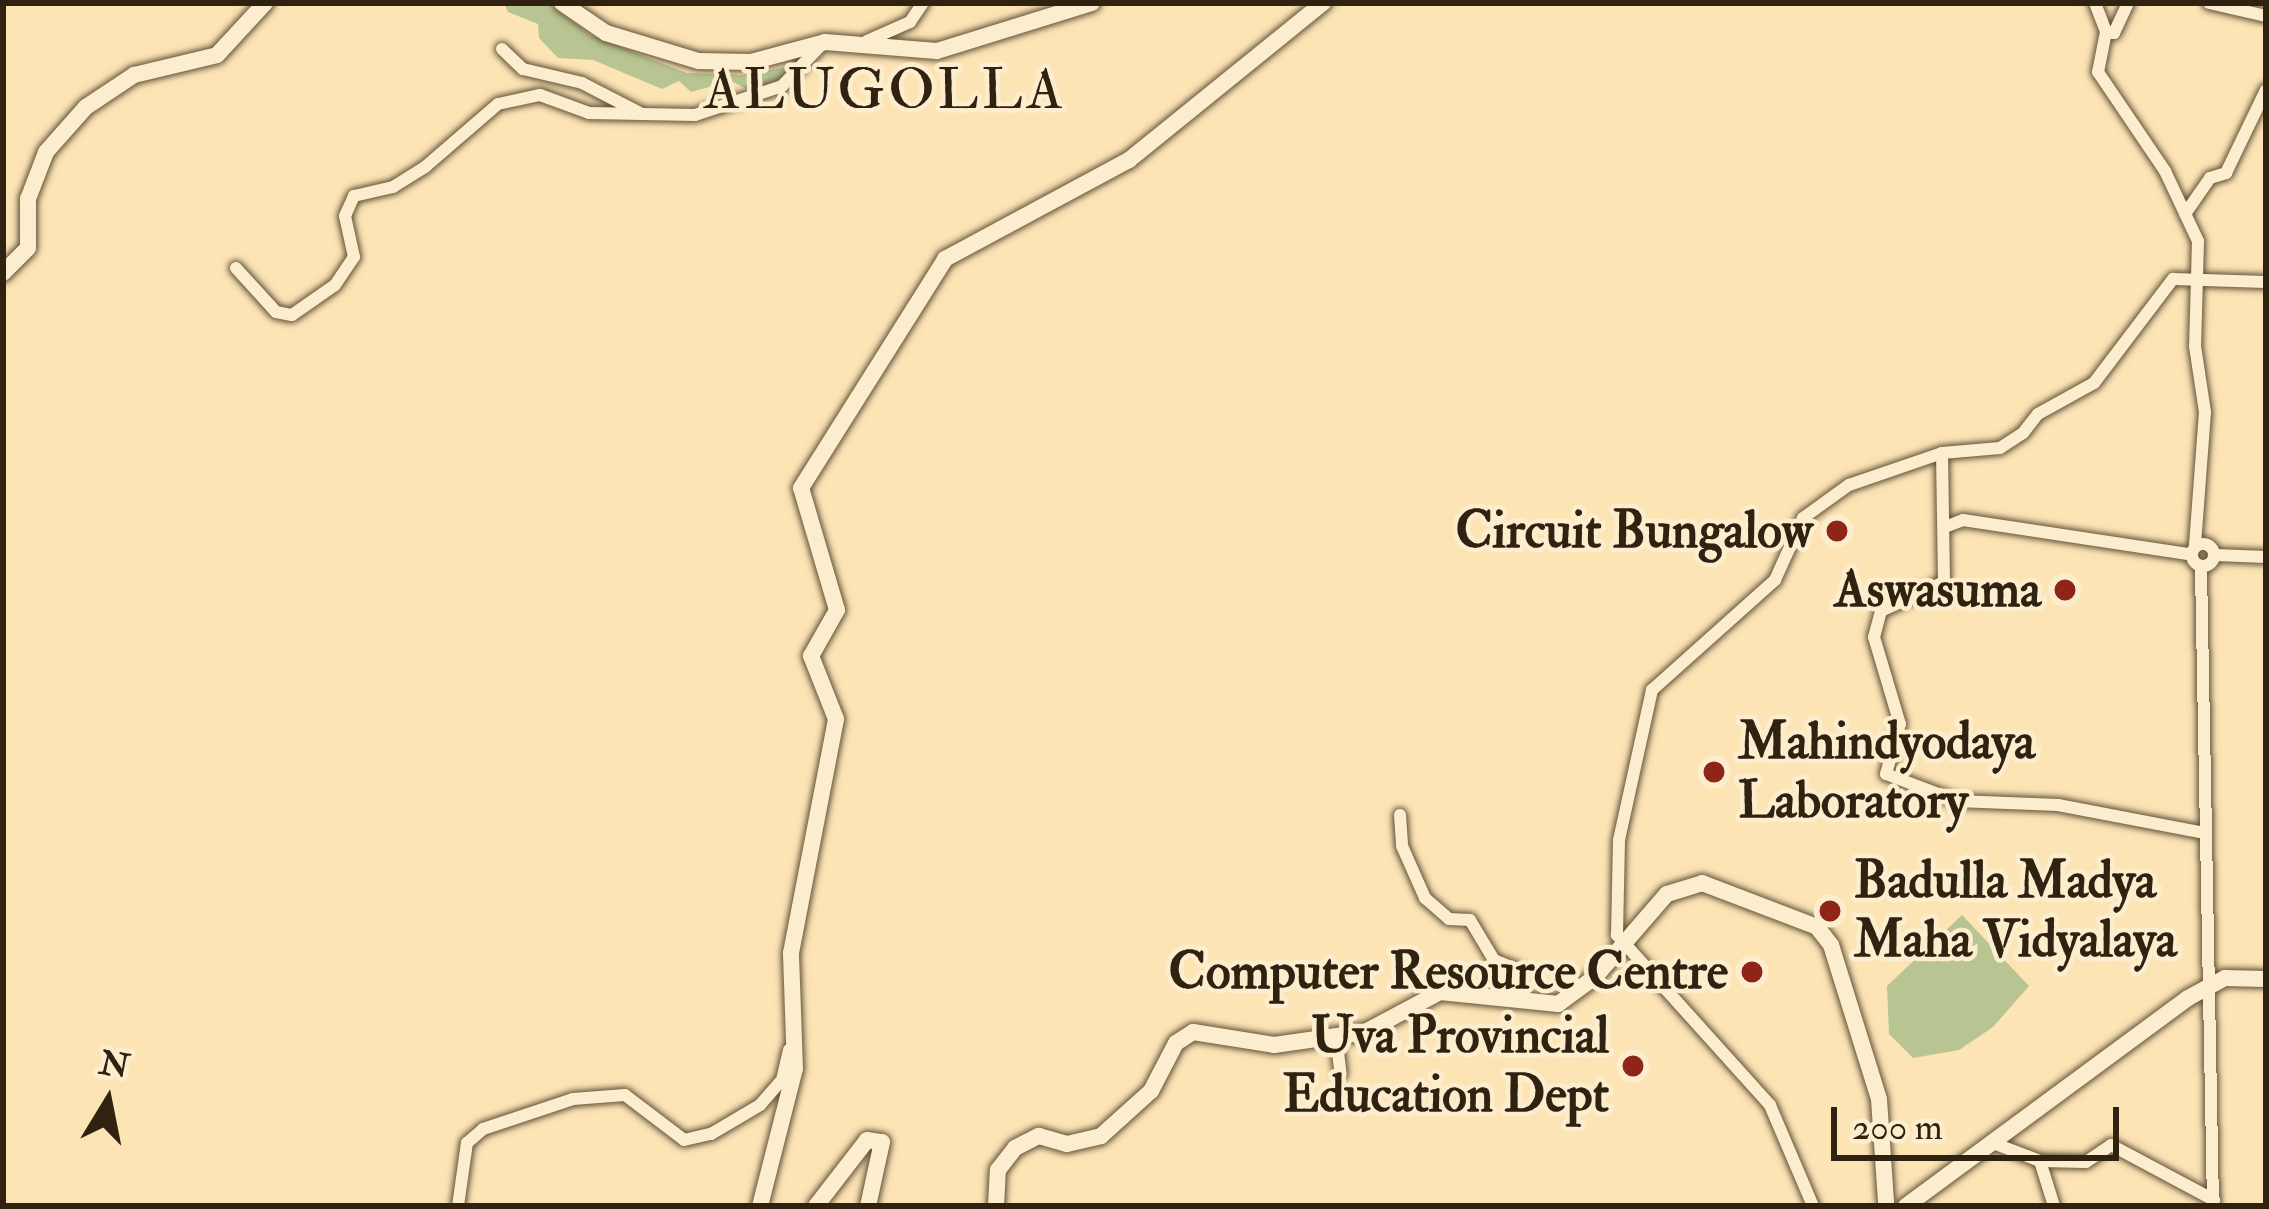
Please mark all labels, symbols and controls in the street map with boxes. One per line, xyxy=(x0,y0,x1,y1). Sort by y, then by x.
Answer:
district label: ALUGOLLA xyxy=(704,57,1066,125)
place label: Circuit Bungalow xyxy=(1455,500,1813,562)
marker: Circuit Bungalow xyxy=(1824,518,1850,544)
place label: Aswasuma xyxy=(1834,559,2041,621)
marker: Aswasuma xyxy=(2052,577,2078,603)
place label: Mahindyodaya Laboratory xyxy=(1738,712,2035,832)
marker: Mahindyodaya Laboratory xyxy=(1701,759,1727,785)
place label: Badulla Madya Maha Vidyalaya xyxy=(1854,851,2177,971)
marker: Badulla Madya Maha Vidyalaya xyxy=(1817,898,1843,924)
place label: Computer Resource Centre xyxy=(1169,941,1728,1003)
marker: Computer Resource Centre xyxy=(1739,959,1765,985)
place label: Uva Provincial Education Dept xyxy=(1283,1006,1609,1126)
north arrow xyxy=(48,1041,168,1161)
text: N xyxy=(96,1042,132,1088)
marker: Uva Provincial Education Dept xyxy=(1620,1053,1646,1079)
scale bar xyxy=(1837,1083,2125,1157)
text: 200 m xyxy=(1852,1105,1943,1150)

